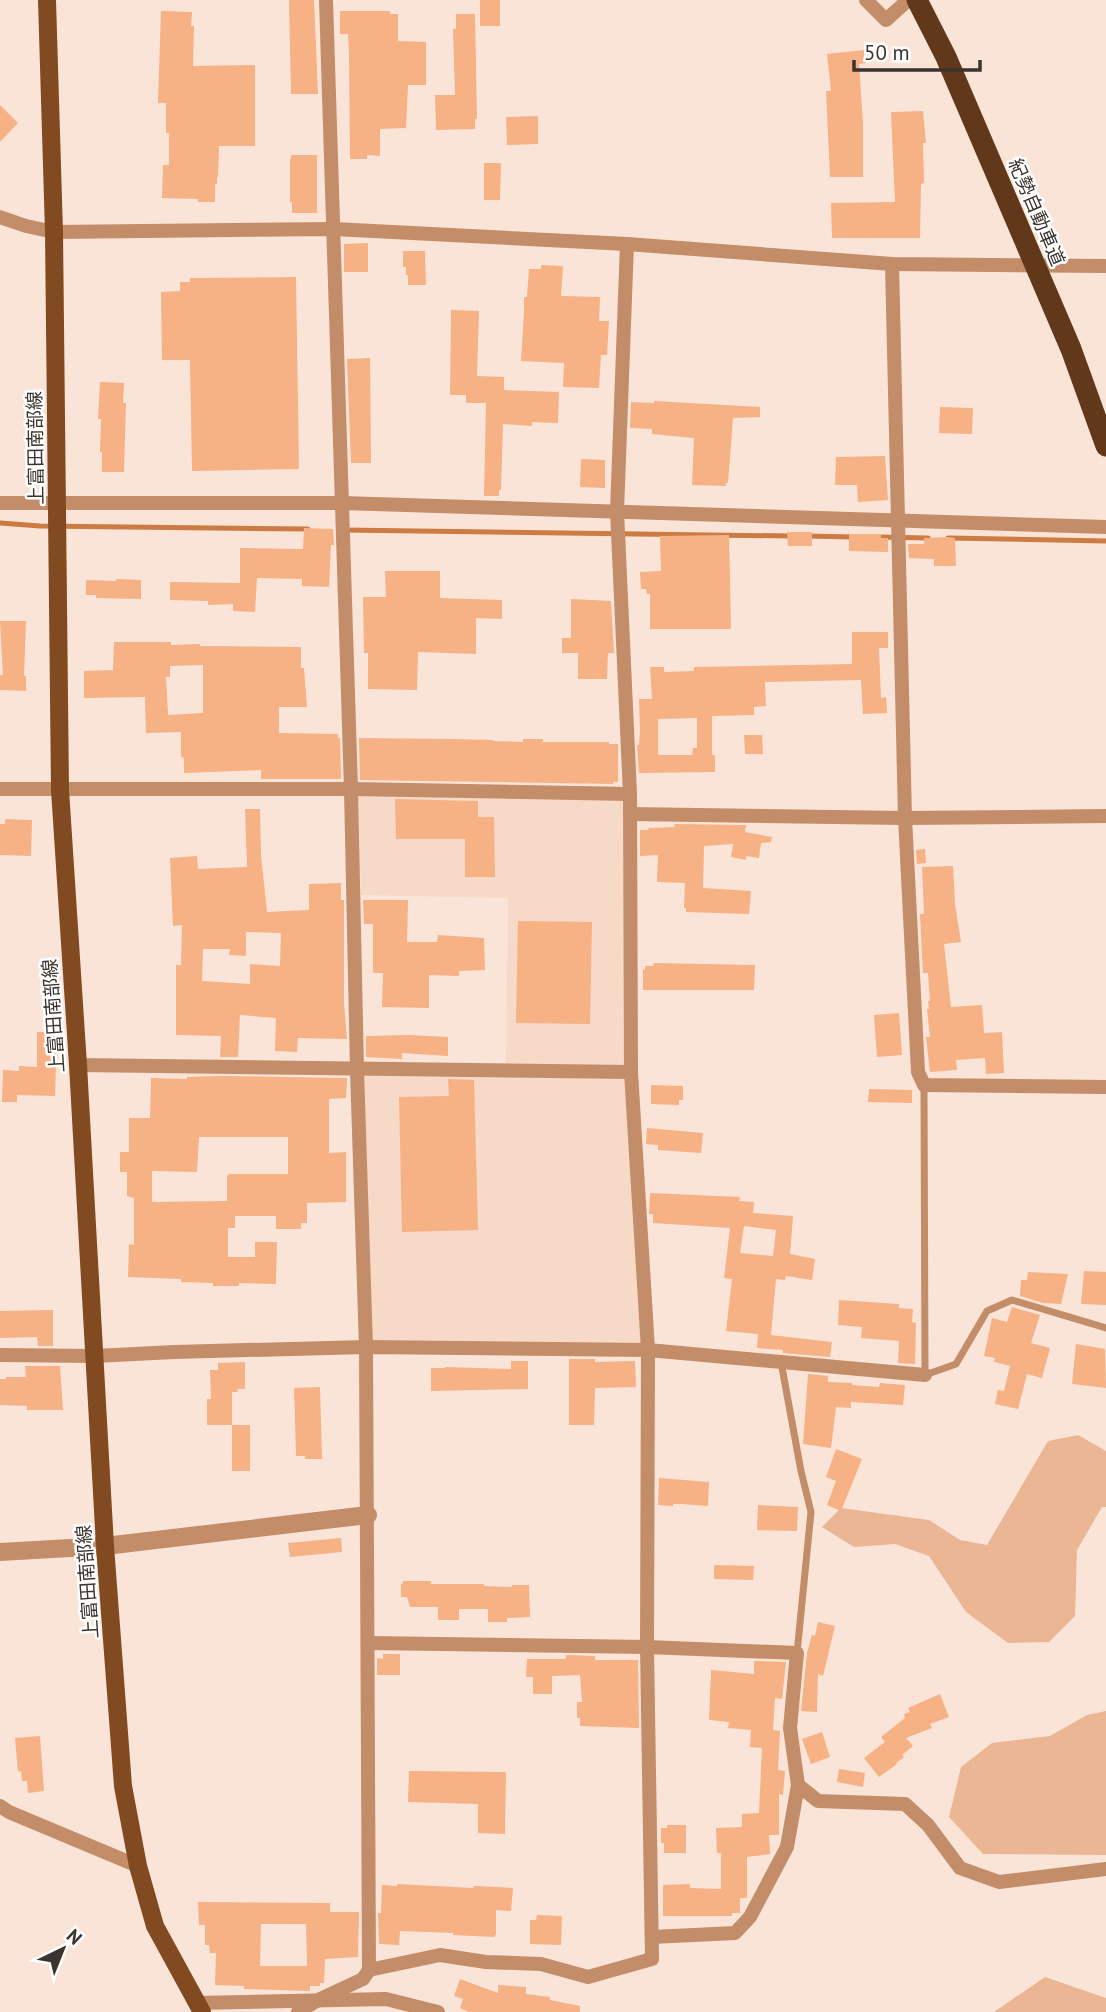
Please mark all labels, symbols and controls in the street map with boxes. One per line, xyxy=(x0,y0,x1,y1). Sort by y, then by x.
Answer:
scale bar xyxy=(854,28,980,72)
text: 50 m xyxy=(864,39,910,66)
street label: 紀勢自動車道 xyxy=(1004,155,1070,269)
street label: 上富田南部線 xyxy=(22,391,48,505)
street label: 上富田南部線 xyxy=(37,958,69,1074)
street label: 上富田南部線 xyxy=(71,1524,103,1640)
north arrow xyxy=(28,1914,98,1984)
text: N xyxy=(62,1924,87,1950)

